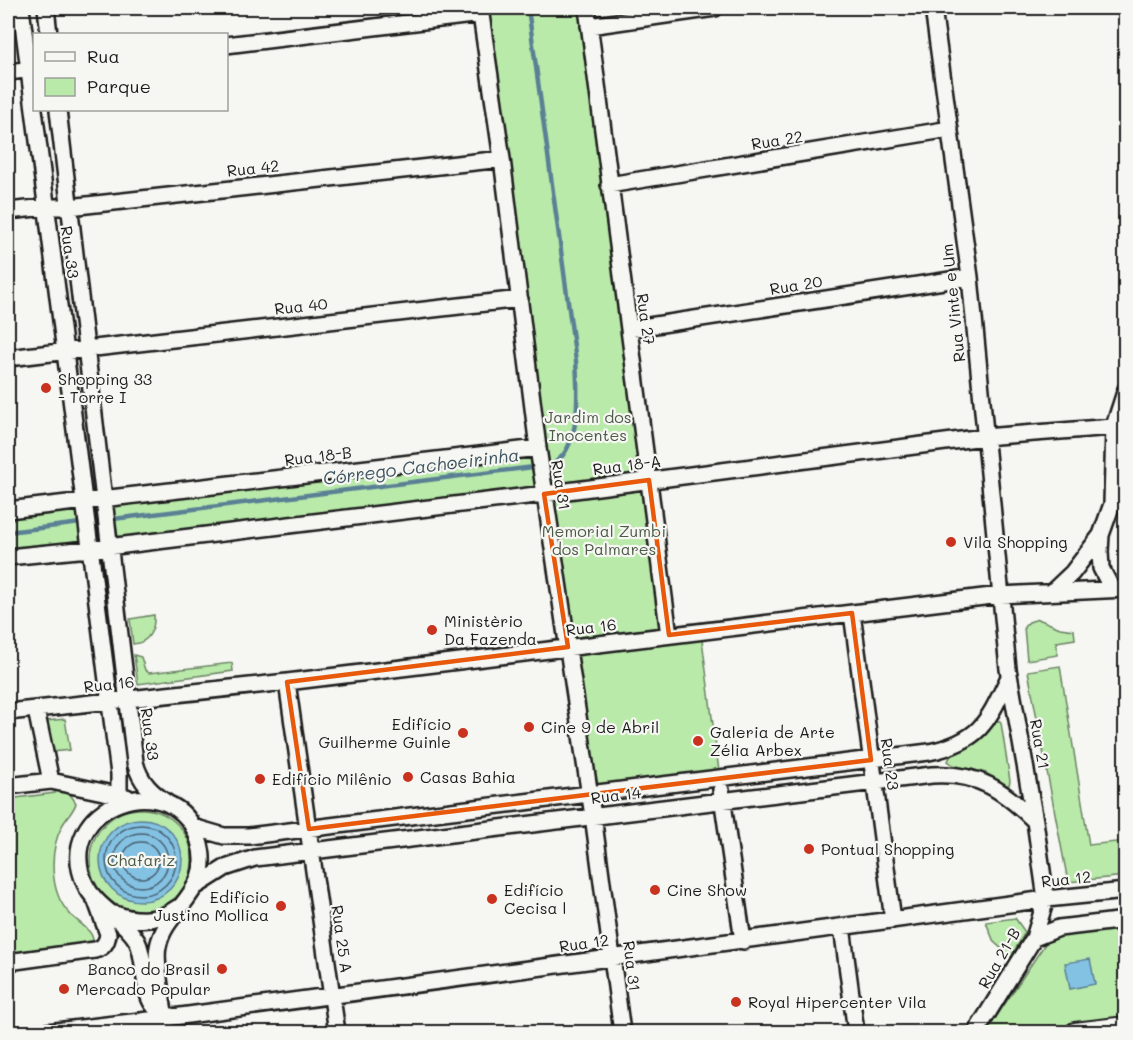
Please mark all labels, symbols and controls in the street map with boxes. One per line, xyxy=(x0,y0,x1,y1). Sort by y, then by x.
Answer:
legend xyxy=(33,33,228,111)
text: Rua xyxy=(87,44,120,68)
text: Parque xyxy=(87,74,151,98)
street label: Rua 22 xyxy=(750,125,804,154)
street label: Rua 42 xyxy=(226,154,280,181)
street label: Rua 33 xyxy=(56,224,85,280)
street label: Rua Vinte e Um xyxy=(936,243,969,363)
street label: Rua 20 xyxy=(768,270,824,299)
street label: Rua 40 xyxy=(273,292,329,319)
street label: Rua 27 xyxy=(632,292,661,346)
place label: Shopping 33 - Torre I xyxy=(58,368,152,407)
marker: Shopping 33 - Torre I xyxy=(39,381,53,395)
park label: Jardim dos Inocentes xyxy=(544,406,632,445)
street label: Rua 18-B xyxy=(283,441,353,470)
water label: Córrego Cachoeirinha xyxy=(321,442,520,490)
street label: Rua 18-A xyxy=(592,450,662,479)
street label: Rua 31 xyxy=(547,458,576,512)
park label: Memorial Zumbi dos Palmares xyxy=(542,520,666,559)
place label: Vila Shopping xyxy=(963,531,1068,552)
marker: Vila Shopping xyxy=(944,535,958,549)
place label: Ministèrio Da Fazenda xyxy=(444,610,537,649)
street label: Rua 16 xyxy=(564,613,617,640)
marker: Ministèrio Da Fazenda xyxy=(425,623,439,637)
street label: Rua 16 xyxy=(83,670,135,697)
street label: Rua 33 xyxy=(136,706,165,762)
place label: Edifício Guilherme Guinle xyxy=(318,713,451,752)
place label: Cine 9 de Abril xyxy=(541,716,659,737)
street label: Rua 21 xyxy=(1026,717,1055,770)
marker: Cine 9 de Abril xyxy=(522,720,536,734)
place label: Galeria de Arte Zélia Arbex xyxy=(710,721,835,760)
marker: Edifício Guilherme Guinle xyxy=(456,726,470,740)
marker: Galeria de Arte Zélia Arbex xyxy=(691,734,705,748)
street label: Rua 23 xyxy=(876,737,905,791)
place label: Casas Bahia xyxy=(420,766,516,787)
place label: Edifício Milênio xyxy=(272,768,391,789)
marker: Casas Bahia xyxy=(401,770,415,784)
marker: Edifício Milênio xyxy=(253,772,267,786)
street label: Rua 14 xyxy=(590,781,643,808)
place label: Pontual Shopping xyxy=(821,838,954,859)
marker: Pontual Shopping xyxy=(802,842,816,856)
park label: Chafariz xyxy=(107,849,175,870)
street label: Rua 12 xyxy=(1040,865,1092,892)
place label: Edifício Cecisa l xyxy=(504,879,567,918)
place label: Cine Show xyxy=(667,879,747,900)
marker: Cine Show xyxy=(648,883,662,897)
place label: Edifício Justino Mollica xyxy=(154,886,269,925)
marker: Edifício Cecisa l xyxy=(485,892,499,906)
marker: Edifício Justino Mollica xyxy=(274,899,288,913)
street label: Rua 25 A xyxy=(327,904,358,974)
street label: Rua 21-B xyxy=(973,924,1024,992)
street label: Rua 12 xyxy=(558,929,610,956)
street label: Rua 31 xyxy=(619,940,646,992)
place label: Banco do Brasil xyxy=(88,958,210,979)
marker: Banco do Brasil xyxy=(215,962,229,976)
place label: Mercado Popular xyxy=(76,978,211,999)
marker: Mercado Popular xyxy=(57,982,71,996)
place label: Royal Hipercenter Vila xyxy=(748,991,927,1012)
marker: Royal Hipercenter Vila xyxy=(729,995,743,1009)

